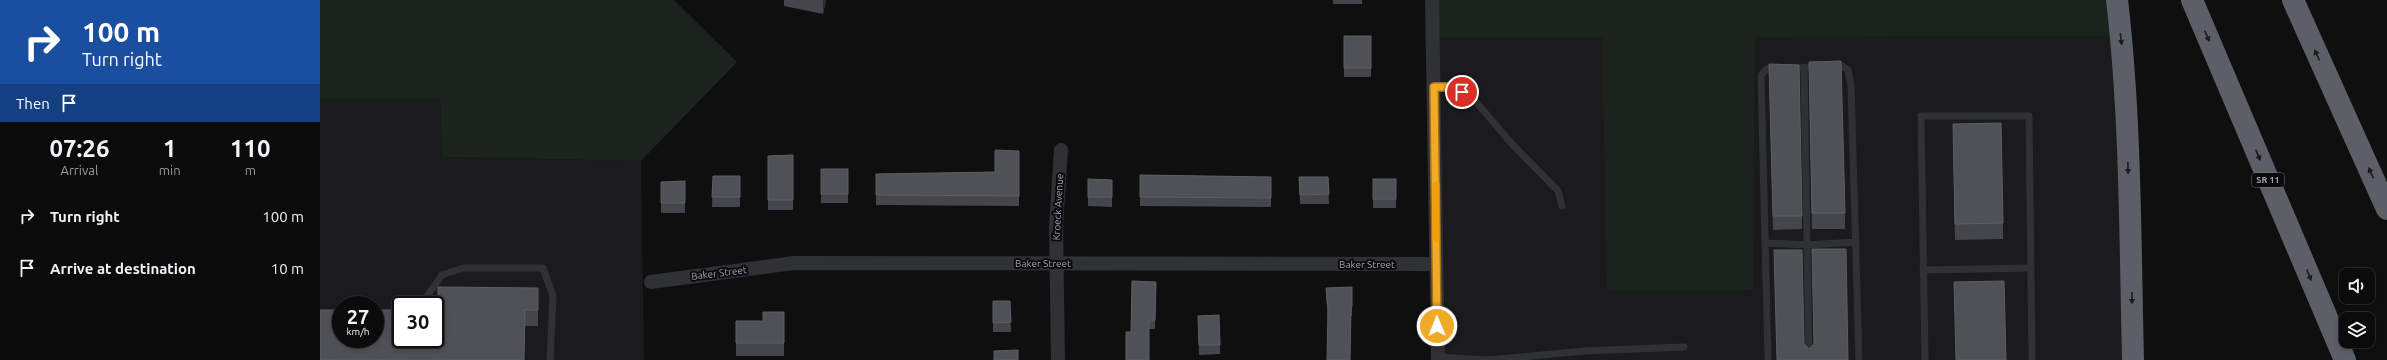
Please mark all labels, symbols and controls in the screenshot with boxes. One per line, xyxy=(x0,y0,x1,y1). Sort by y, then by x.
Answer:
icon: right xyxy=(16,16,68,68)
text: 100 m xyxy=(82,16,160,47)
one-way arrow xyxy=(2204,30,2210,41)
one-way arrow xyxy=(2118,33,2124,45)
text: Turn right xyxy=(82,49,162,69)
one-way arrow xyxy=(2314,49,2320,61)
pin xyxy=(1445,75,1479,109)
icon: arrive xyxy=(1451,81,1473,103)
icon: arrive xyxy=(58,92,80,114)
text: Then xyxy=(16,95,50,112)
text: 07:26 xyxy=(49,135,109,162)
text: 1 xyxy=(163,135,176,162)
text: 110 xyxy=(230,135,271,162)
one-way arrow xyxy=(2255,150,2261,161)
one-way arrow xyxy=(2125,162,2131,175)
text: Arrival xyxy=(60,163,98,177)
text: min xyxy=(159,163,181,177)
text: m xyxy=(245,163,256,177)
one-way arrow xyxy=(2368,168,2374,179)
street label: Kroeck Avenue xyxy=(1051,173,1065,241)
road number: SR 11 xyxy=(2252,173,2284,187)
icon: right xyxy=(16,205,38,227)
text: Turn right xyxy=(50,208,120,225)
text: 100 m xyxy=(262,208,304,225)
icon: arrive xyxy=(16,257,38,279)
street label: Baker Street xyxy=(1015,258,1071,269)
street label: Baker Street xyxy=(1339,259,1395,270)
text: Arrive at destination xyxy=(50,260,196,277)
text: 10 m xyxy=(271,260,304,277)
street label: Baker Street xyxy=(691,264,747,282)
map controls xyxy=(2339,268,2375,348)
button: sound xyxy=(2339,268,2375,304)
one-way arrow xyxy=(2306,269,2312,281)
one-way arrow xyxy=(2128,292,2135,304)
speed limit sign: 30 xyxy=(392,296,444,348)
text: 27 xyxy=(347,305,369,328)
position arrow xyxy=(1416,305,1458,347)
button: layers xyxy=(2339,312,2375,348)
text: km/h xyxy=(346,326,370,337)

